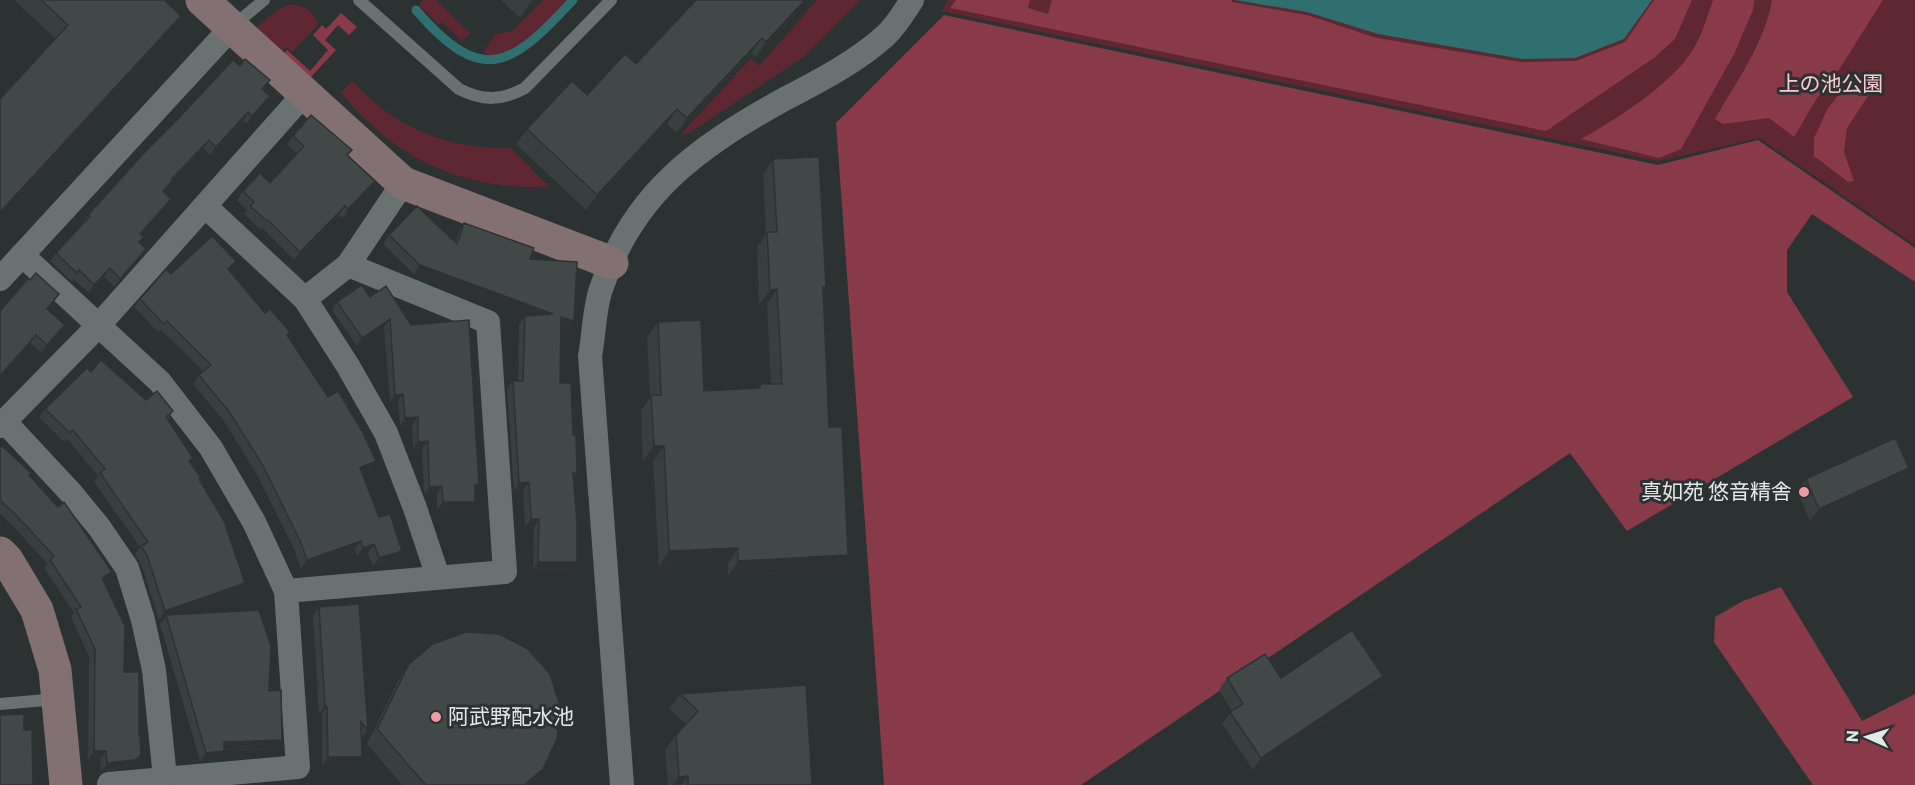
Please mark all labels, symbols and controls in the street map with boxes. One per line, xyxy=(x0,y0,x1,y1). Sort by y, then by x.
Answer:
park label: 上の池公園 xyxy=(1779,70,1884,95)
place label: 真如苑 悠音精舎 xyxy=(1641,478,1792,503)
marker: 真如苑 悠音精舎 xyxy=(1797,485,1811,499)
place label: 阿武野配水池 xyxy=(448,703,574,728)
north arrow xyxy=(1837,707,1897,767)
marker: 阿武野配水池 xyxy=(429,710,443,724)
text: N xyxy=(1842,730,1861,743)

